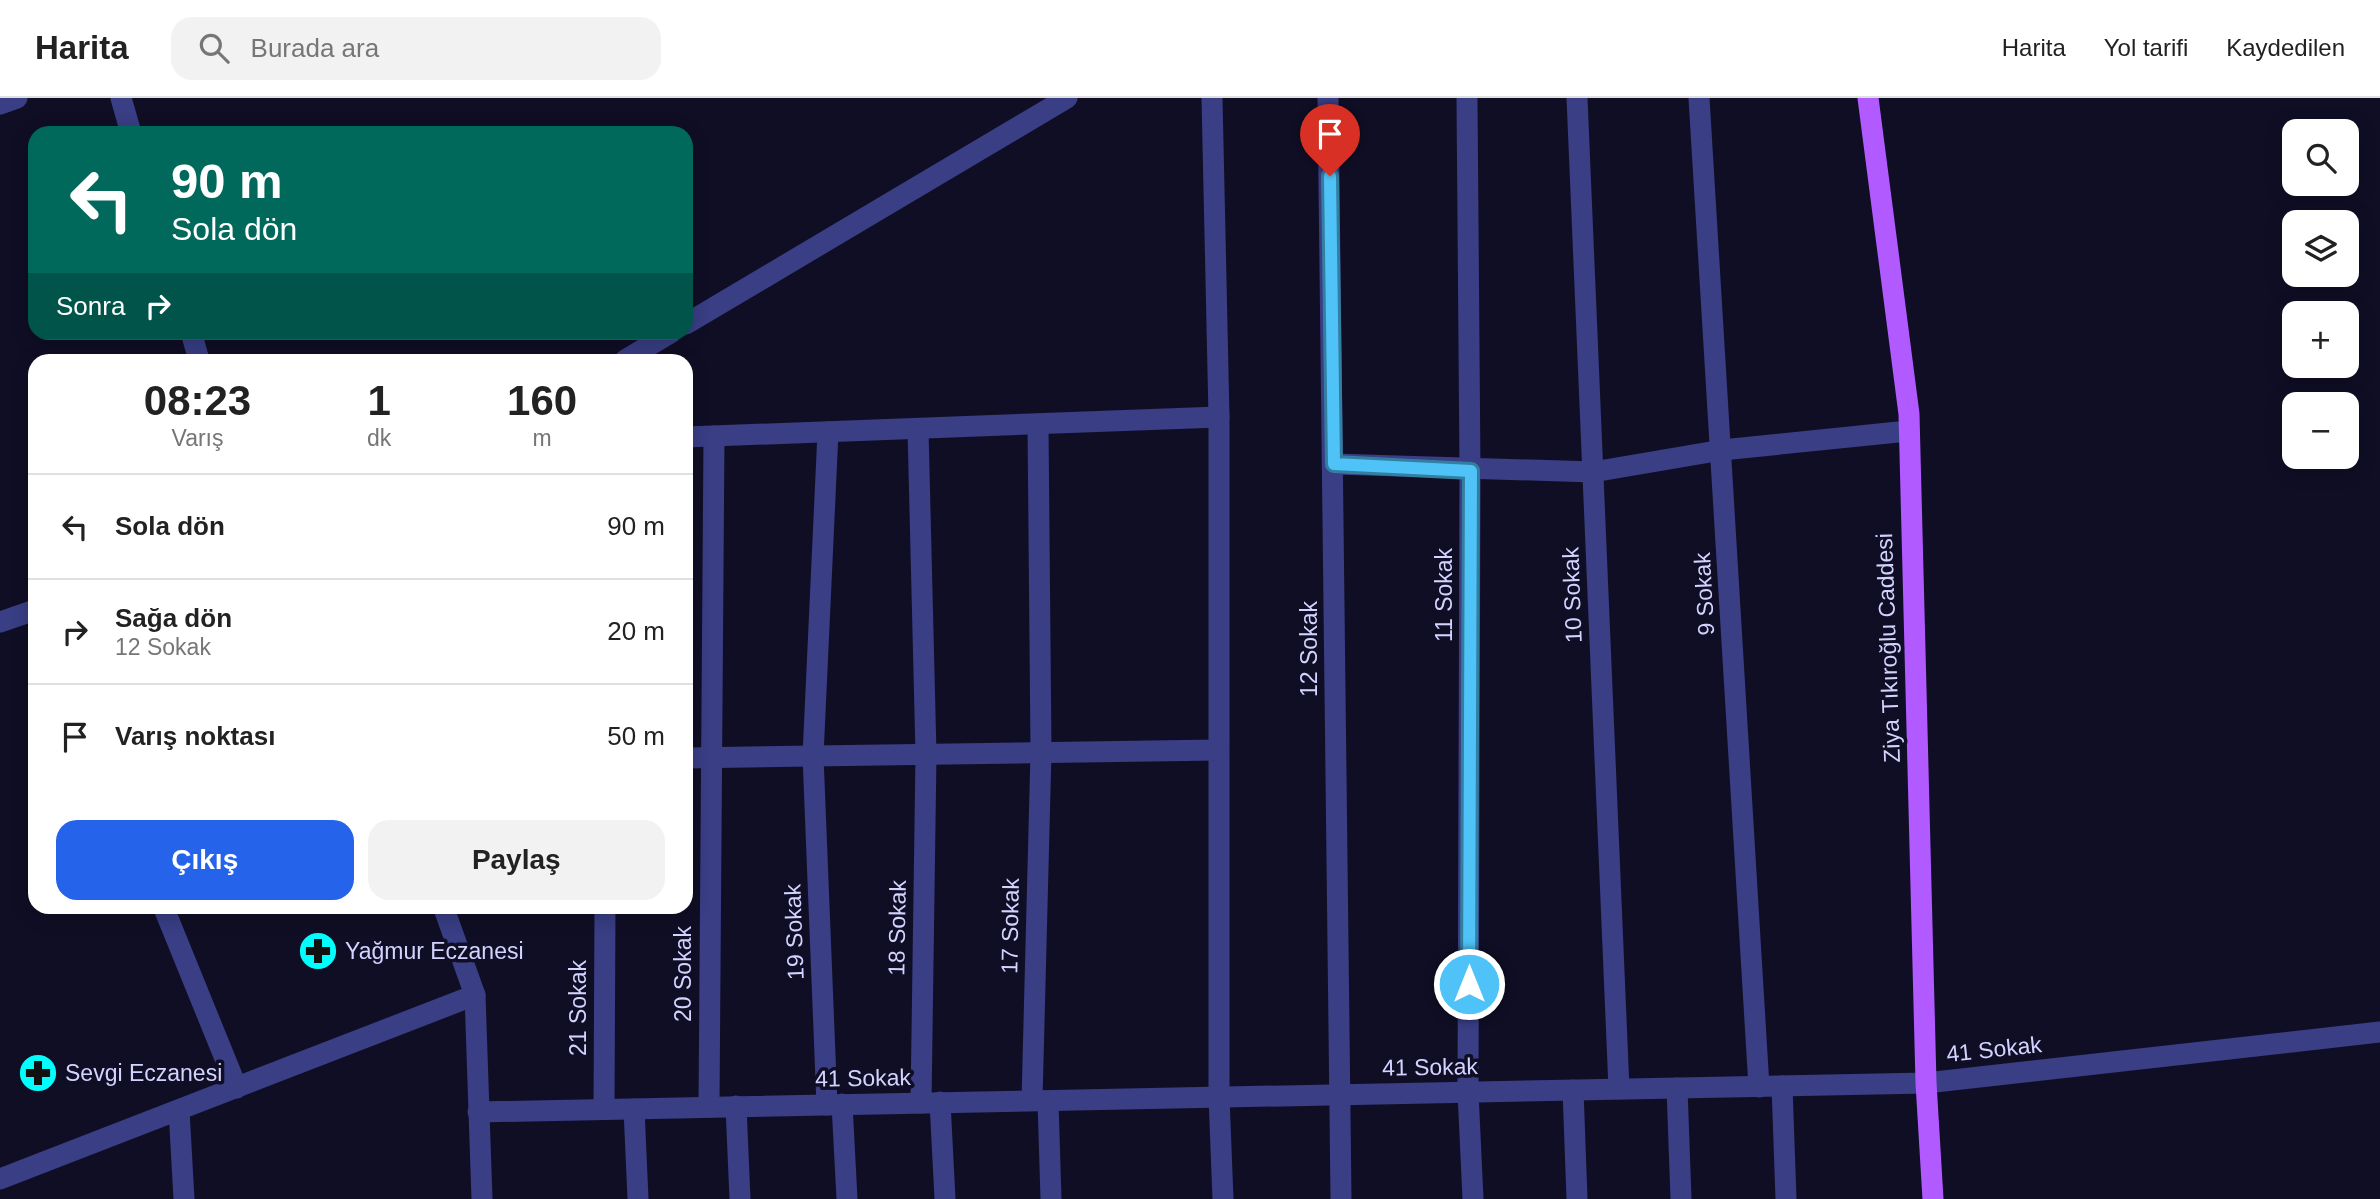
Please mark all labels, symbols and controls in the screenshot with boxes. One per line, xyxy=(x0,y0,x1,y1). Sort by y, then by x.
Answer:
search box xyxy=(171,17,661,80)
text: Harita xyxy=(35,29,129,66)
icon: search xyxy=(195,29,233,67)
text: Burada ara xyxy=(251,33,379,63)
text: Harita xyxy=(2002,34,2066,61)
text: Yol tarifi xyxy=(2104,34,2188,61)
text: Kaydedilen xyxy=(2226,34,2345,61)
pin xyxy=(1300,104,1360,176)
icon: arrive xyxy=(1311,115,1349,153)
map controls xyxy=(2282,119,2359,469)
button: search xyxy=(2282,119,2359,196)
icon: left xyxy=(56,154,147,245)
text: 90 m xyxy=(171,154,283,208)
button: layers xyxy=(2282,210,2359,287)
text: Sola dön xyxy=(171,211,297,247)
icon: right xyxy=(139,287,177,325)
text: Sonra xyxy=(56,291,125,321)
button: + xyxy=(2282,301,2359,378)
text: 08:23 xyxy=(144,377,251,424)
text: 1 xyxy=(367,377,391,424)
text: 160 xyxy=(507,377,577,424)
button: − xyxy=(2282,392,2359,469)
text: Varış xyxy=(172,425,224,451)
text: dk xyxy=(367,425,391,451)
text: m xyxy=(533,425,552,451)
icon: left xyxy=(56,508,94,546)
text: Sola dön xyxy=(115,511,225,541)
text: 90 m xyxy=(607,511,665,541)
street label: Ziya Tıkıroğlu Caddesi xyxy=(1871,533,1905,763)
street label: 10 Sokak xyxy=(1557,546,1587,643)
street label: 11 Sokak xyxy=(1431,547,1457,642)
street label: 9 Sokak xyxy=(1689,551,1719,636)
street label: 12 Sokak xyxy=(1296,601,1322,697)
text: Sağa dön xyxy=(115,603,232,633)
icon: right xyxy=(56,613,94,651)
text: 20 m xyxy=(607,616,665,646)
text: 12 Sokak xyxy=(115,634,211,660)
icon: arrive xyxy=(56,718,94,756)
text: Varış noktası xyxy=(115,721,275,751)
text: 50 m xyxy=(607,721,665,751)
button: Çıkış xyxy=(56,820,354,900)
button: Paylaş xyxy=(368,820,665,900)
street label: 17 Sokak xyxy=(996,877,1024,974)
street label: 18 Sokak xyxy=(883,879,911,976)
street label: 19 Sokak xyxy=(779,883,809,980)
street label: 20 Sokak xyxy=(670,926,696,1022)
pharmacy icon: Yağmur Eczanesi xyxy=(297,930,339,972)
place label: Yağmur Eczanesi xyxy=(345,938,524,964)
position arrow xyxy=(1432,947,1506,1021)
street label: 21 Sokak xyxy=(565,960,591,1056)
street label: 41 Sokak xyxy=(1945,1031,2044,1067)
pharmacy icon: Sevgi Eczanesi xyxy=(17,1052,59,1094)
street label: 41 Sokak xyxy=(1382,1053,1479,1081)
place label: Sevgi Eczanesi xyxy=(65,1060,222,1086)
street label: 41 Sokak xyxy=(815,1064,912,1092)

